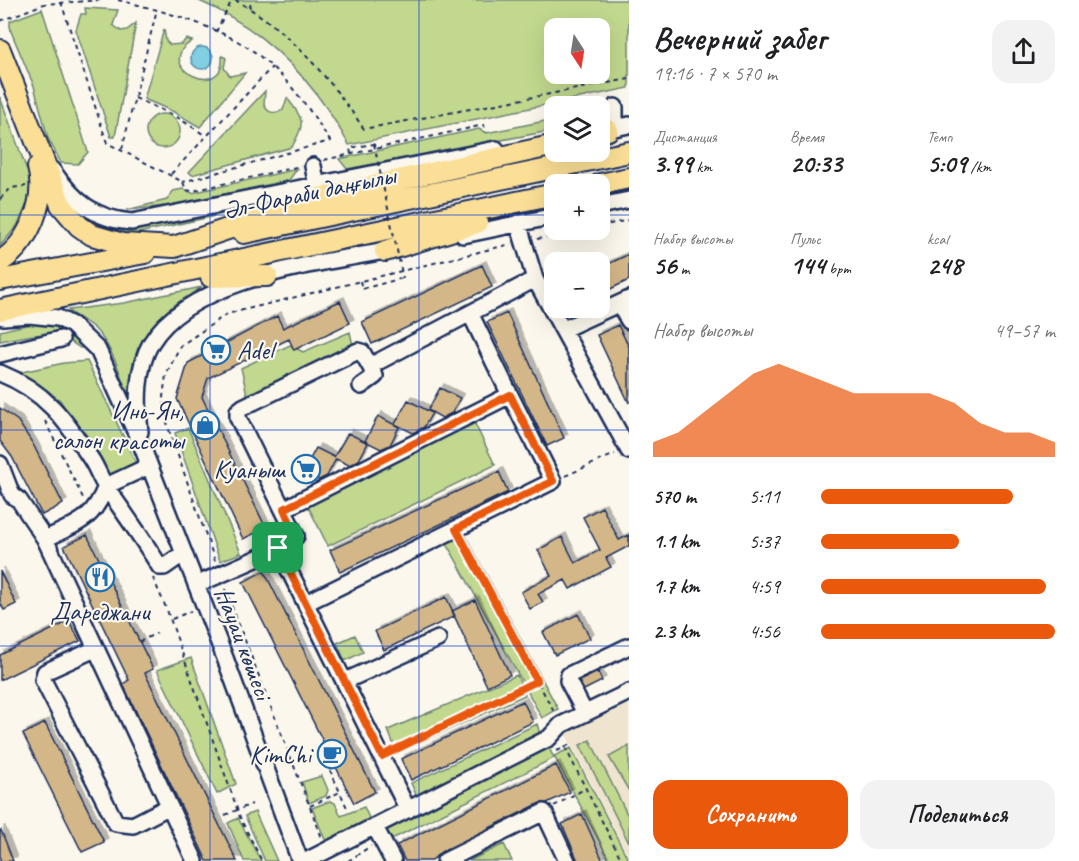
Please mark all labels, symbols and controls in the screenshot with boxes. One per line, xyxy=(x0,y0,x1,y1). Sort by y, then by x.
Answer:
text: Вечерний забег xyxy=(653,17,826,59)
north arrow xyxy=(544,18,610,84)
map controls xyxy=(544,18,610,318)
button: share xyxy=(992,20,1055,83)
text: 19:16 · 7 × 570 m xyxy=(653,61,777,86)
button: layers xyxy=(544,96,610,162)
text: Дистанция xyxy=(653,127,717,147)
text: Время xyxy=(790,127,824,147)
text: Темп xyxy=(927,127,953,147)
text: 3.99 xyxy=(653,147,693,180)
text: 20:33 xyxy=(790,147,842,180)
text: 5:09 xyxy=(927,147,967,180)
text: km xyxy=(693,157,712,177)
text: /km xyxy=(967,157,991,177)
street label: Әл-Фараби даңғылы xyxy=(220,158,400,227)
button: + xyxy=(544,174,610,240)
text: Набор высоты xyxy=(653,229,732,249)
text: Пульс xyxy=(790,229,821,249)
text: kcal xyxy=(927,229,948,249)
text: 56 xyxy=(653,249,677,282)
text: 144 xyxy=(790,249,825,282)
text: 248 xyxy=(927,249,962,282)
button: − xyxy=(544,252,610,318)
text: m xyxy=(677,259,689,279)
text: bpm xyxy=(825,259,851,279)
text: Набор высоты xyxy=(653,318,752,343)
text: 49–57 m xyxy=(994,318,1055,343)
supermarket icon: Adel xyxy=(200,334,232,366)
place label: Adel xyxy=(237,334,278,367)
place label: Инь-Ян, салон красоты xyxy=(53,394,186,457)
shop icon: Инь-Ян, салон красоты xyxy=(189,409,221,441)
place label: Куаныш xyxy=(214,453,287,486)
supermarket icon: Куаныш xyxy=(290,453,322,485)
text: 570 m xyxy=(653,484,696,509)
text: 5:11 xyxy=(749,484,780,509)
pin xyxy=(252,522,303,573)
text: 1.1 km xyxy=(653,529,700,554)
text: 5:37 xyxy=(749,529,780,554)
icon: arrive xyxy=(261,531,294,564)
restaurant icon: Дареджани xyxy=(84,561,116,593)
text: 1.7 km xyxy=(653,574,699,599)
text: 4:59 xyxy=(749,574,780,599)
street label: Науаи көшесі xyxy=(207,582,281,707)
place label: Дареджани xyxy=(50,595,151,628)
text: 2.3 km xyxy=(653,619,700,644)
text: 4:56 xyxy=(749,619,780,644)
place label: KimChi xyxy=(249,738,314,771)
cafe icon: KimChi xyxy=(316,738,348,770)
button: Сохранить xyxy=(653,780,848,849)
button: Поделиться xyxy=(860,780,1055,849)

